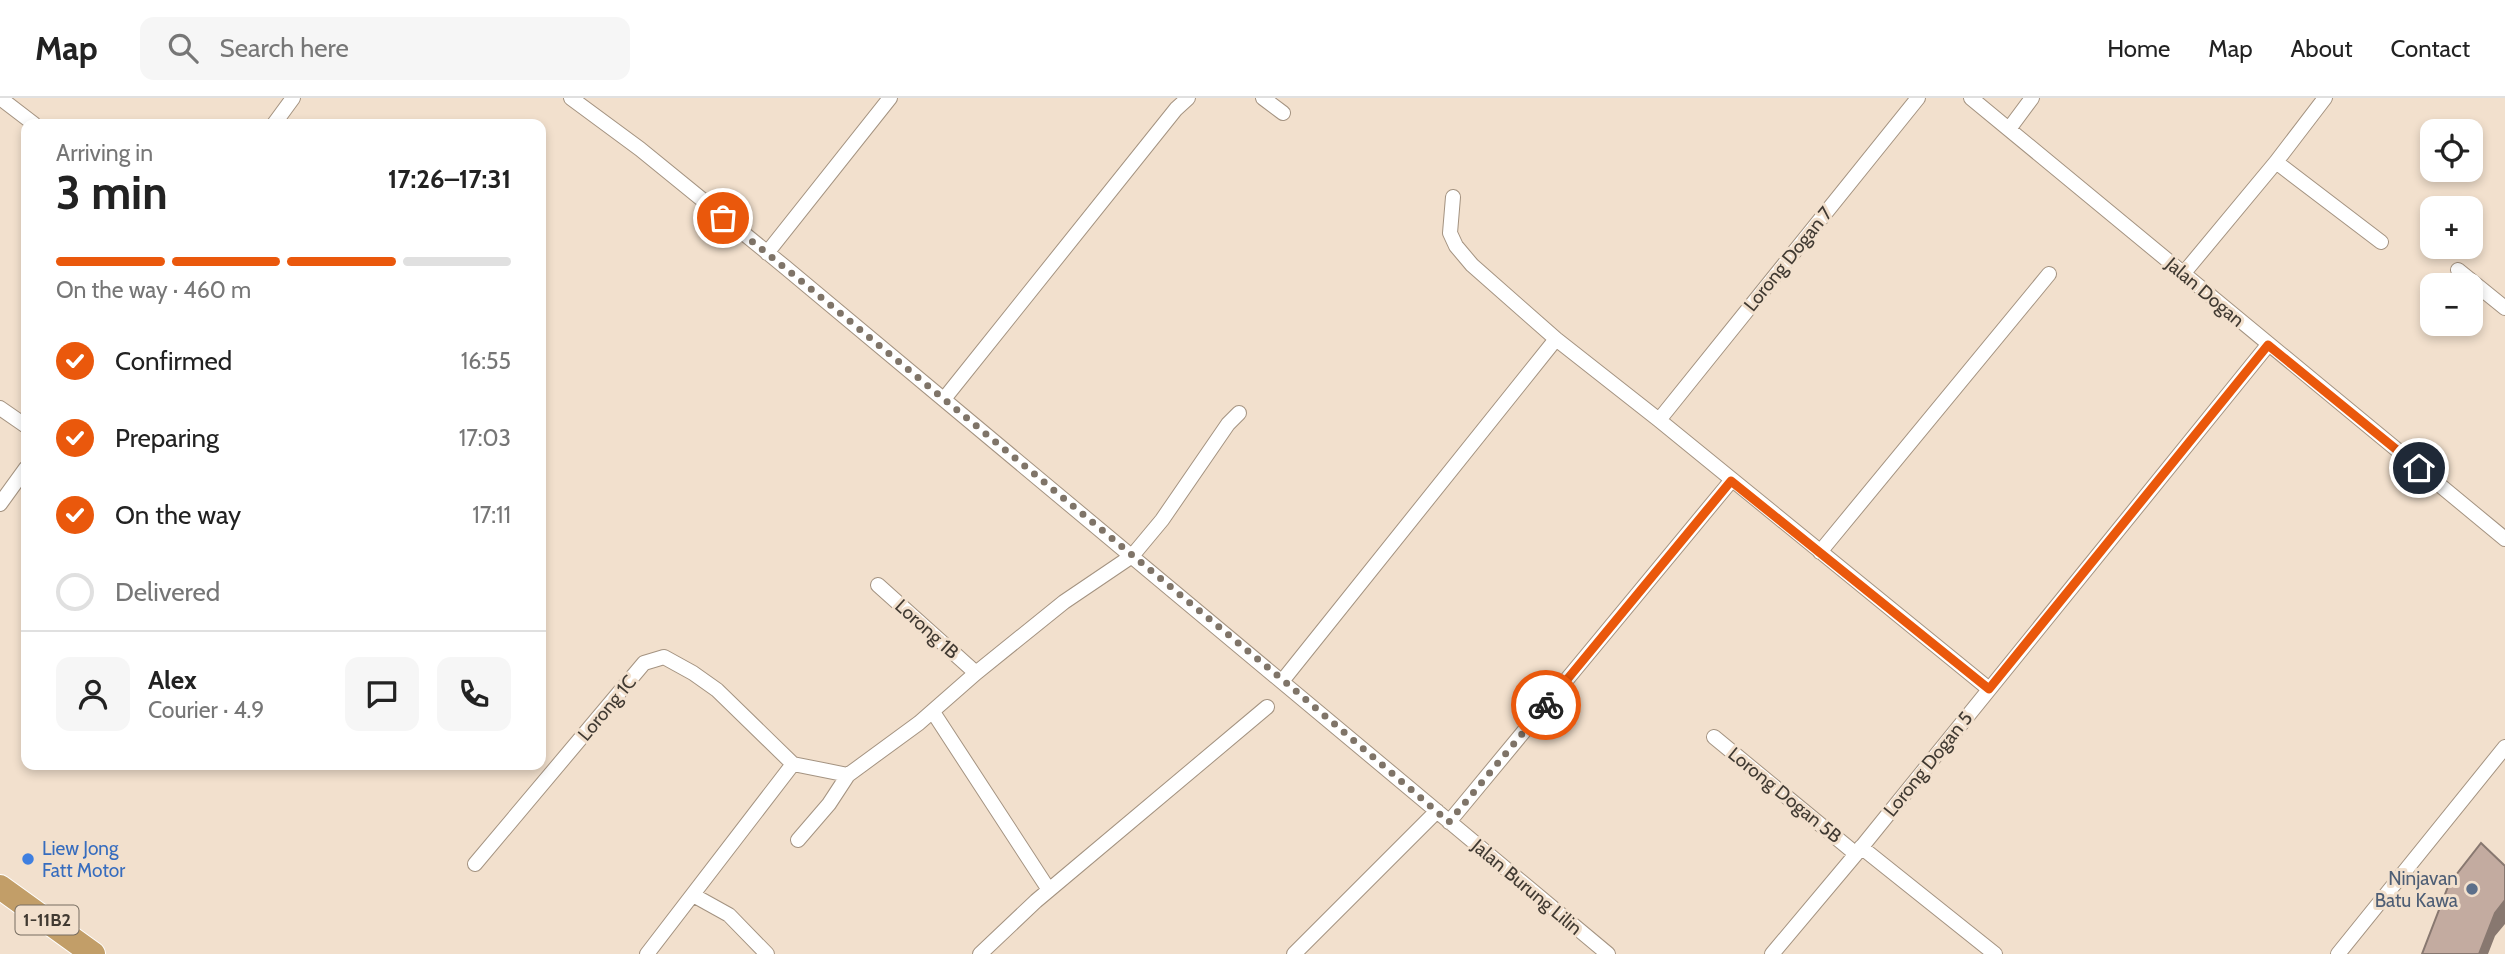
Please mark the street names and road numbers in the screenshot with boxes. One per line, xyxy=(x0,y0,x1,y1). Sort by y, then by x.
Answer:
street label: Lorong Dogan 7 xyxy=(1739,202,1837,316)
street label: Jalan Dogan xyxy=(2160,252,2249,332)
street label: Lorong 1B xyxy=(890,594,964,664)
street label: Lorong 1C xyxy=(573,670,641,745)
street label: Lorong Dogan 5 xyxy=(1879,707,1977,821)
street label: Lorong Dogan 5B xyxy=(1724,742,1846,848)
street label: Jalan Burung Lilin xyxy=(1467,834,1587,940)
road number: 1-11B2 xyxy=(16,906,78,934)

